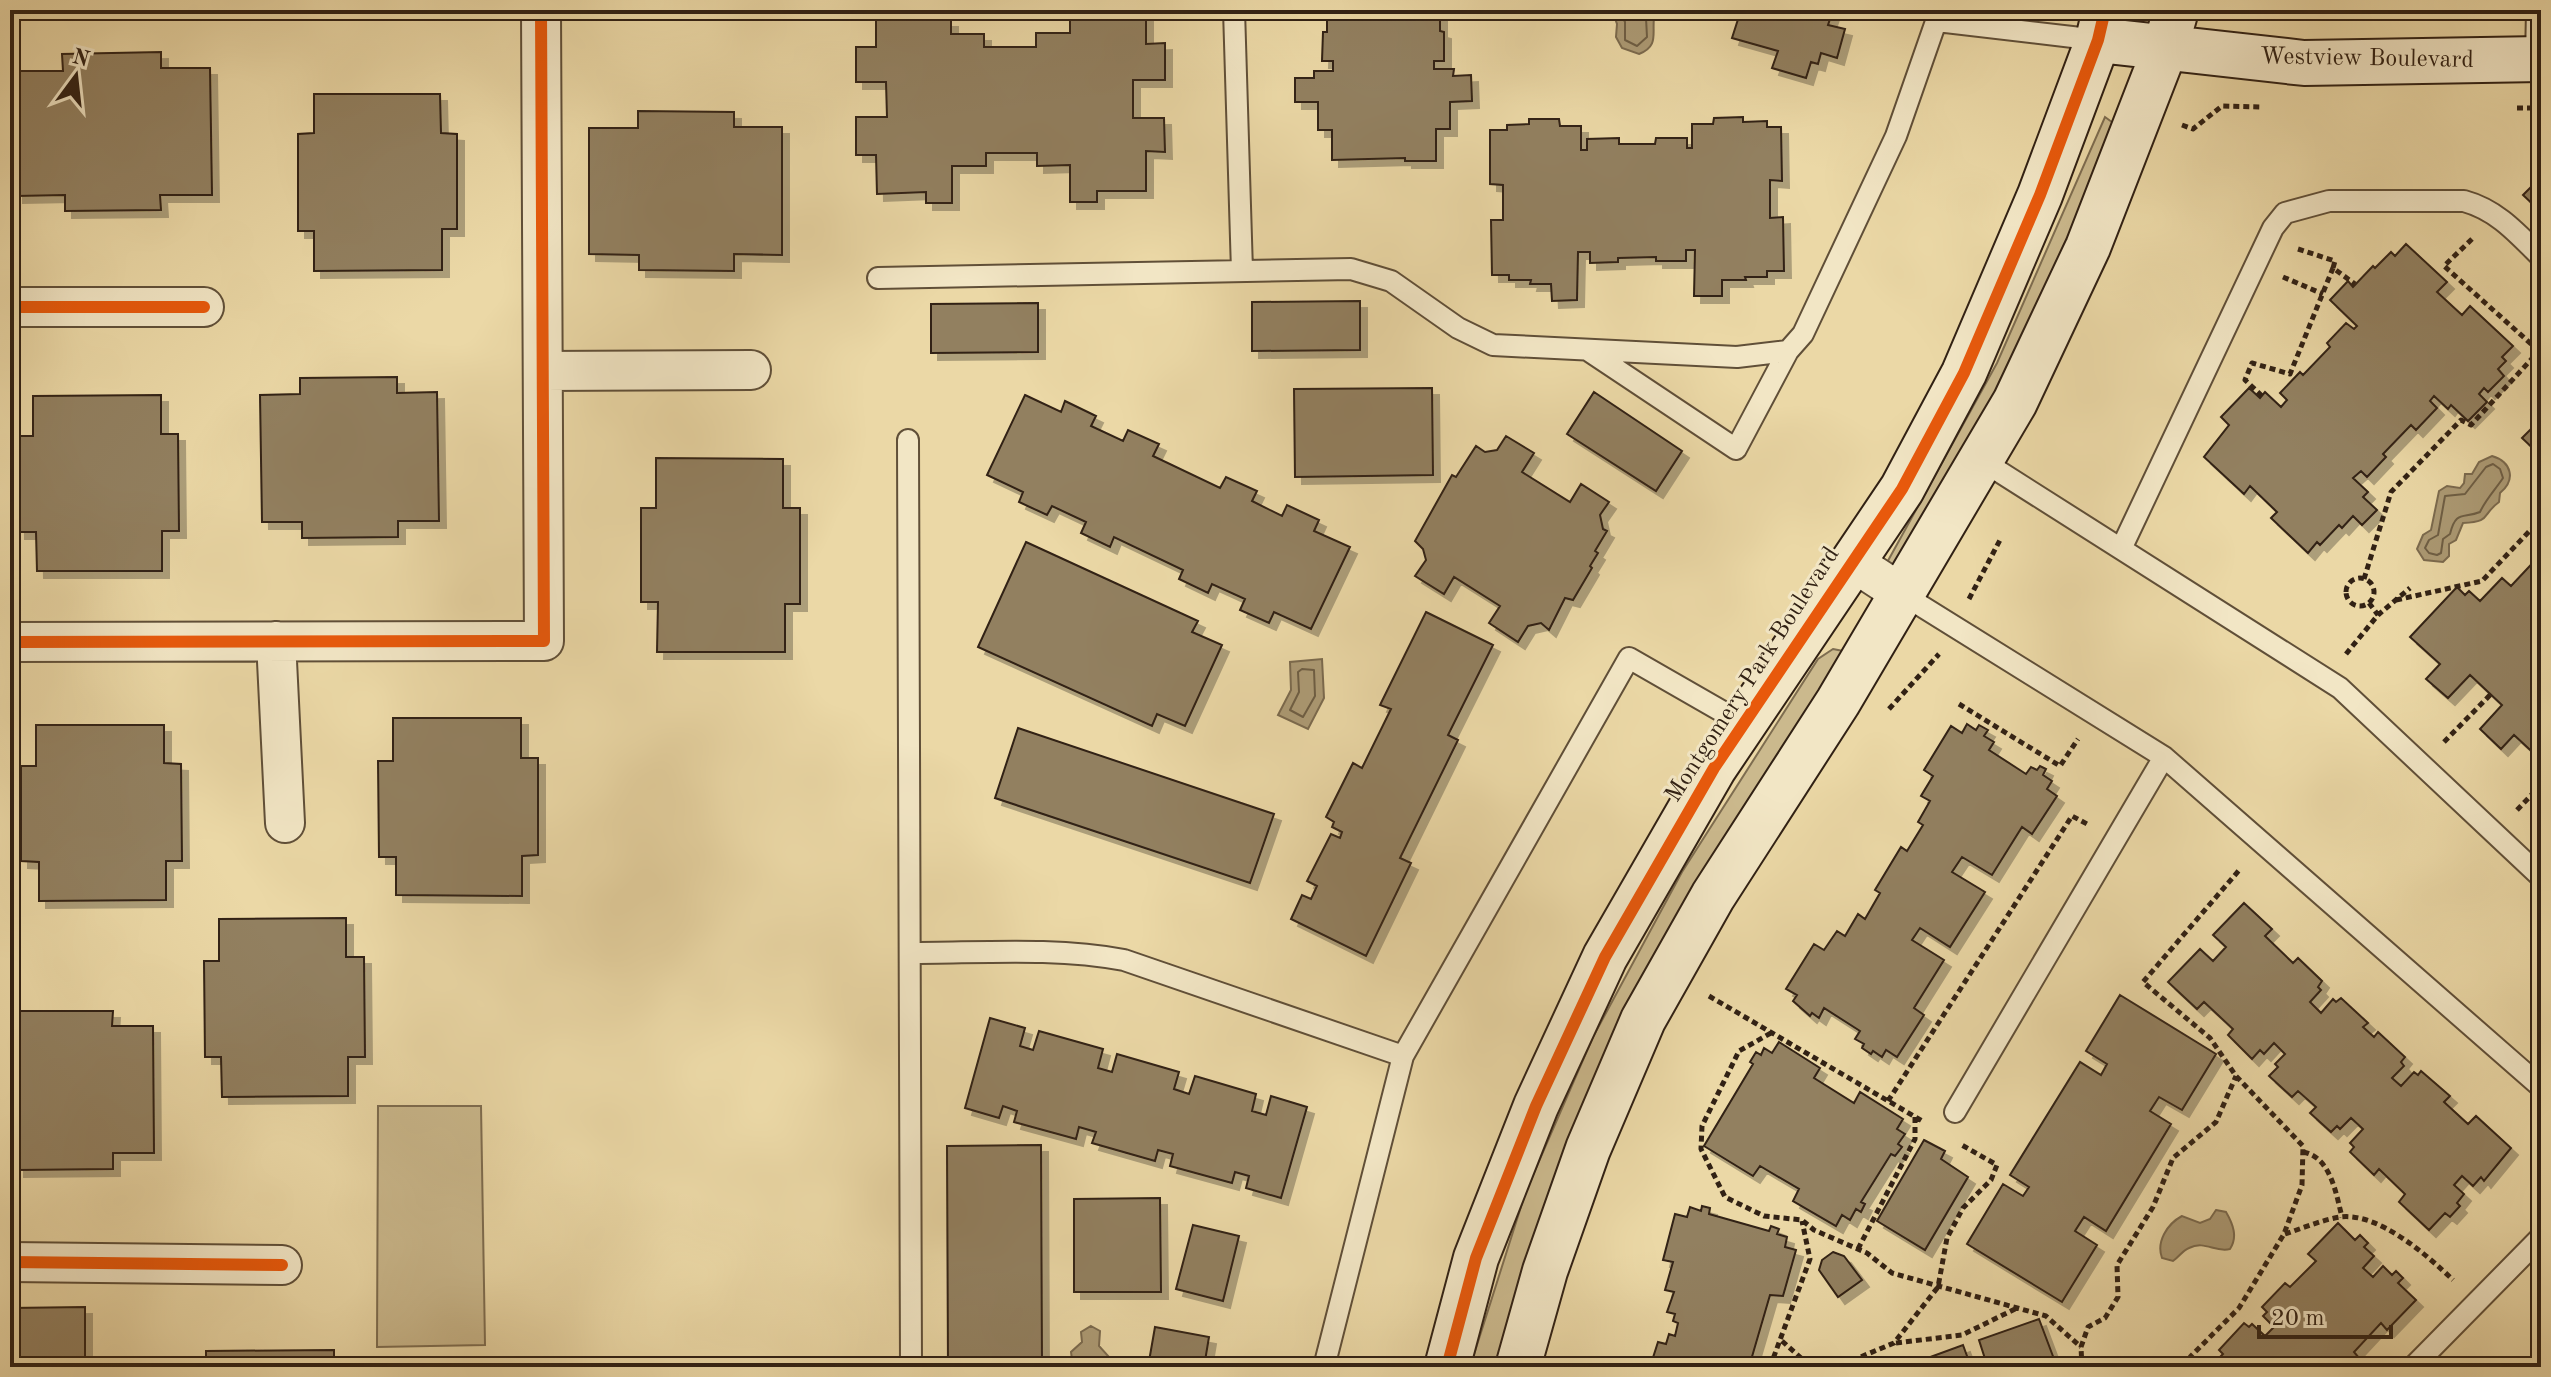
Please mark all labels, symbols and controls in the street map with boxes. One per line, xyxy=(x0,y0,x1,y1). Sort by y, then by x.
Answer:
north arrow xyxy=(36,36,116,116)
street label: Westview Boulevard xyxy=(2260,45,2474,73)
text: N xyxy=(70,46,92,71)
street label: Montgomery Park Boulevard xyxy=(1662,543,1844,807)
scale bar xyxy=(2259,1289,2391,1339)
text: 20 m xyxy=(2271,1307,2325,1331)

